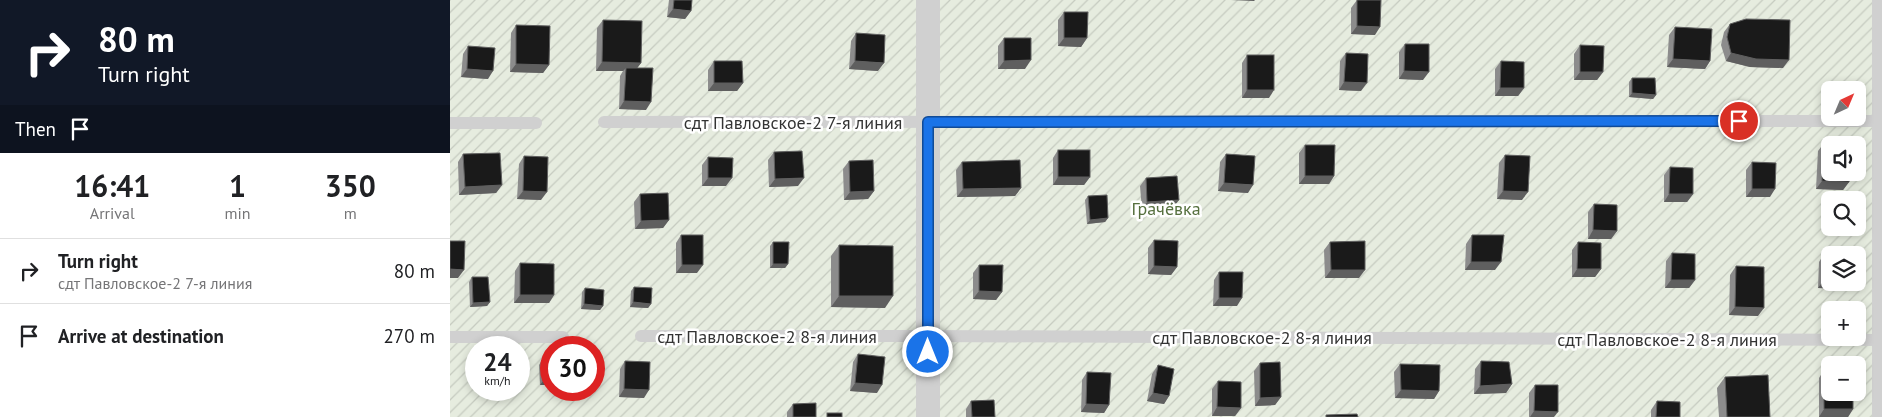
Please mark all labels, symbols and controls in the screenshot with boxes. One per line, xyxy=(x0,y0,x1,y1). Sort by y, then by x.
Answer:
text: 80 m xyxy=(98,16,175,62)
icon: right xyxy=(15,20,80,85)
text: Turn right xyxy=(98,60,190,88)
north arrow xyxy=(1821,81,1866,126)
map controls xyxy=(1821,81,1866,401)
pin xyxy=(1718,100,1760,142)
icon: arrive xyxy=(1725,107,1753,135)
street label: сдт Павловское-2 7-я линия xyxy=(684,111,902,134)
icon: arrive xyxy=(66,115,94,143)
text: Then xyxy=(15,117,56,141)
button: sound xyxy=(1821,136,1866,181)
text: 16:41 xyxy=(74,166,150,205)
text: 1 xyxy=(229,166,246,205)
text: 350 xyxy=(325,166,376,205)
button: search xyxy=(1821,191,1866,236)
park label: Грачёвка xyxy=(1131,197,1201,220)
text: Arrival xyxy=(90,203,135,223)
text: min xyxy=(225,203,251,223)
text: m xyxy=(344,203,357,223)
button: layers xyxy=(1821,246,1866,291)
text: Turn right xyxy=(58,249,138,273)
icon: right xyxy=(15,257,43,285)
text: 80 m xyxy=(394,259,435,283)
text: сдт Павловское-2 7-я линия xyxy=(58,273,252,293)
button: + xyxy=(1821,301,1866,346)
icon: arrive xyxy=(15,322,43,350)
text: Arrive at destination xyxy=(58,324,224,348)
text: 270 m xyxy=(383,324,435,348)
street label: сдт Павловское-2 8-я линия xyxy=(657,325,877,348)
position arrow xyxy=(901,325,953,377)
street label: сдт Павловское-2 8-я линия xyxy=(1152,326,1372,349)
street label: сдт Павловское-2 8-я линия xyxy=(1557,328,1777,351)
speed limit sign: 30 xyxy=(540,336,605,401)
text: 24 xyxy=(483,346,512,378)
button: − xyxy=(1821,356,1866,401)
text: km/h xyxy=(484,373,511,388)

